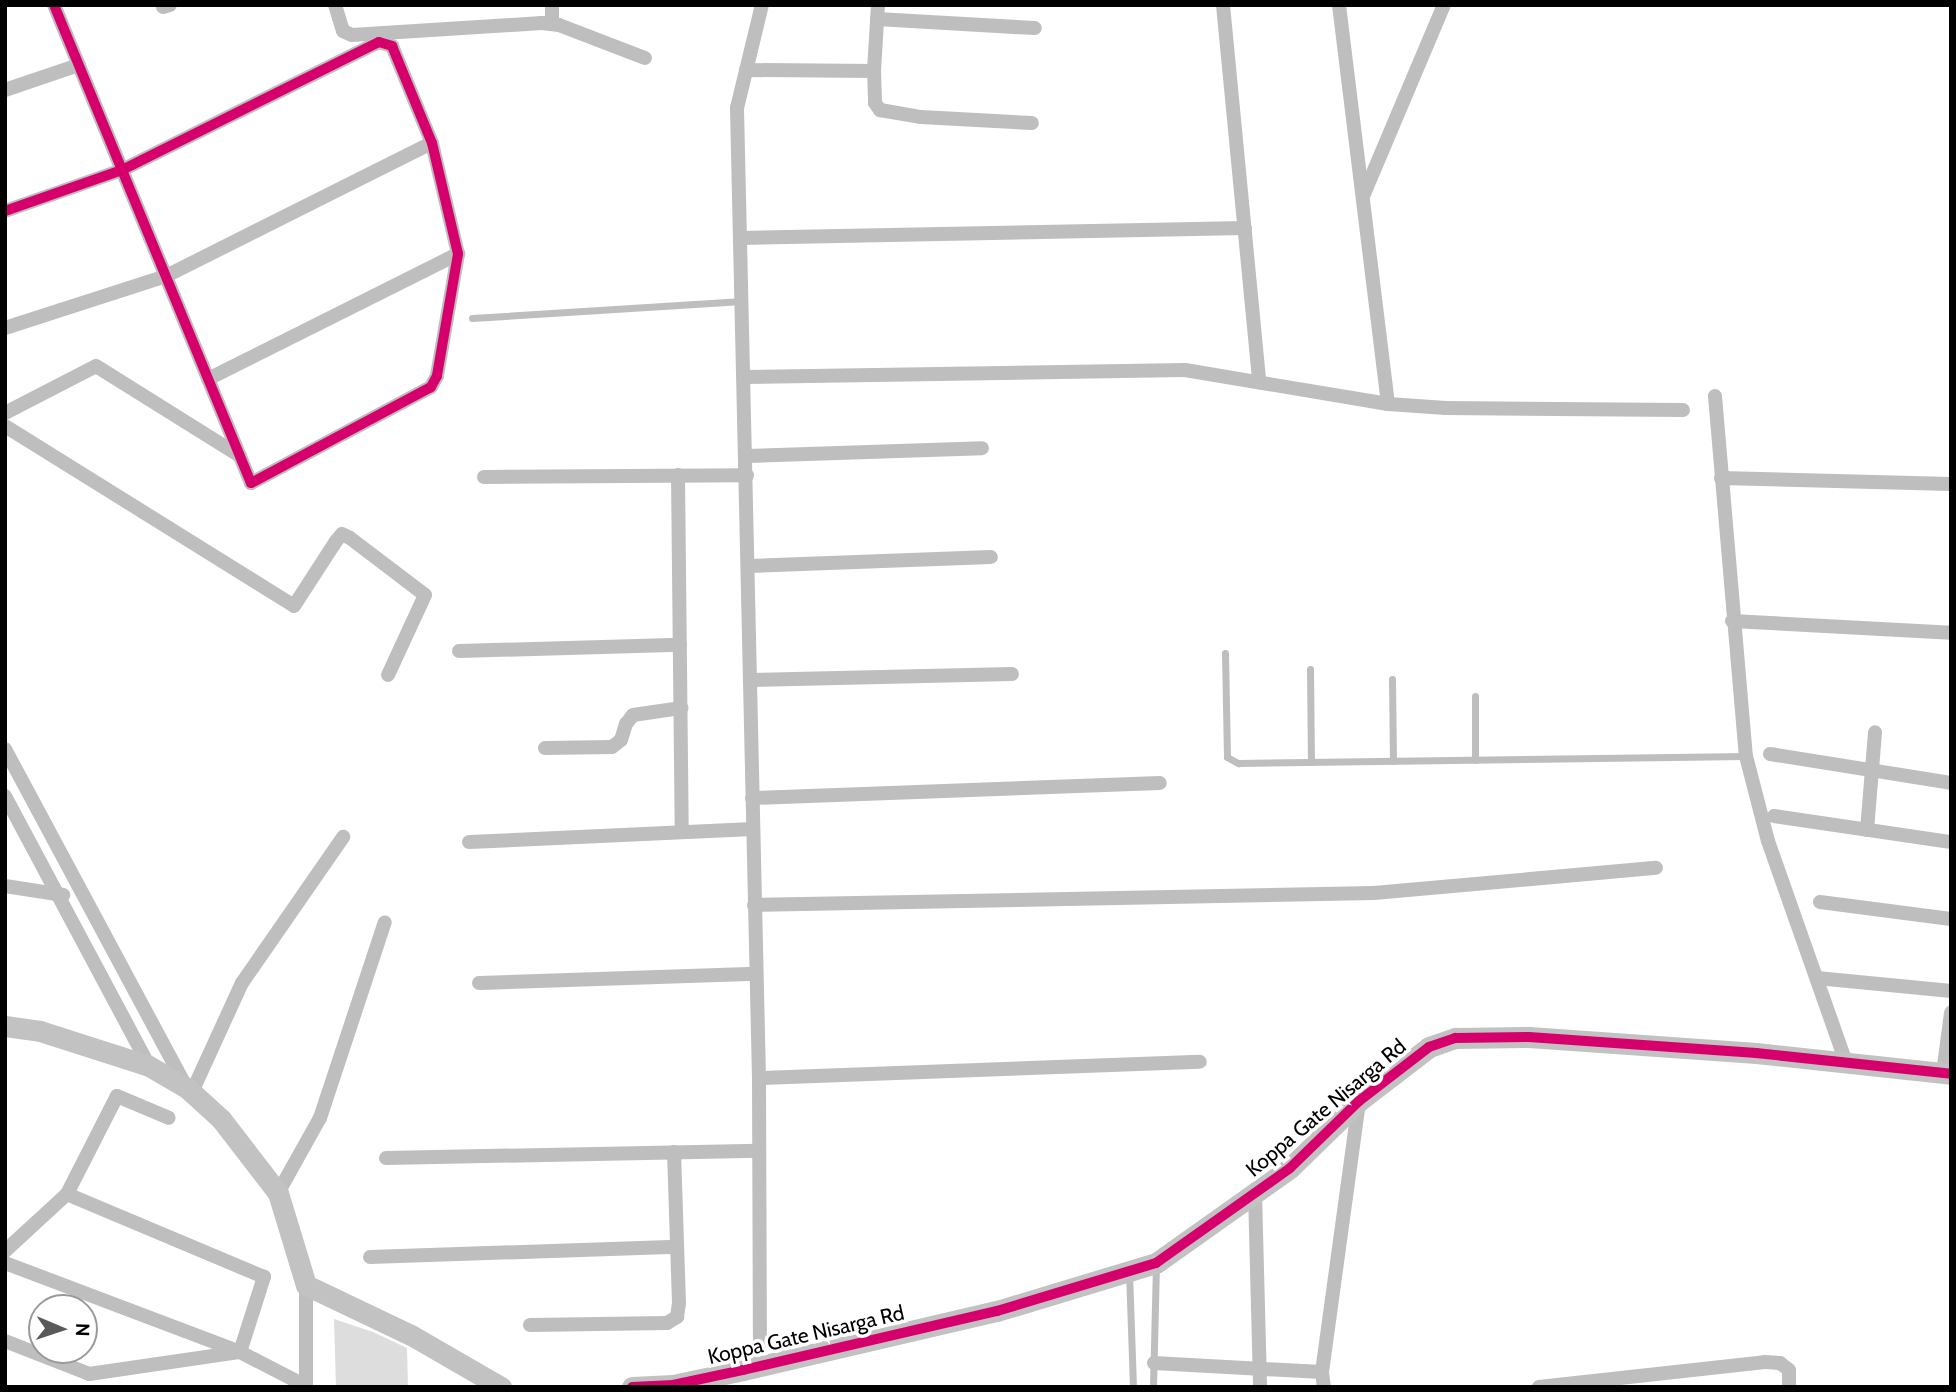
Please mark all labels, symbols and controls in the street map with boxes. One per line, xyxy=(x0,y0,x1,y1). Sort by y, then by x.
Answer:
street label: Koppa Gate Nisarga Rd xyxy=(1241,1034,1411,1182)
north arrow xyxy=(28,1294,98,1364)
street label: Koppa Gate Nisarga Rd xyxy=(705,1300,907,1370)
text: N xyxy=(71,1323,94,1337)

